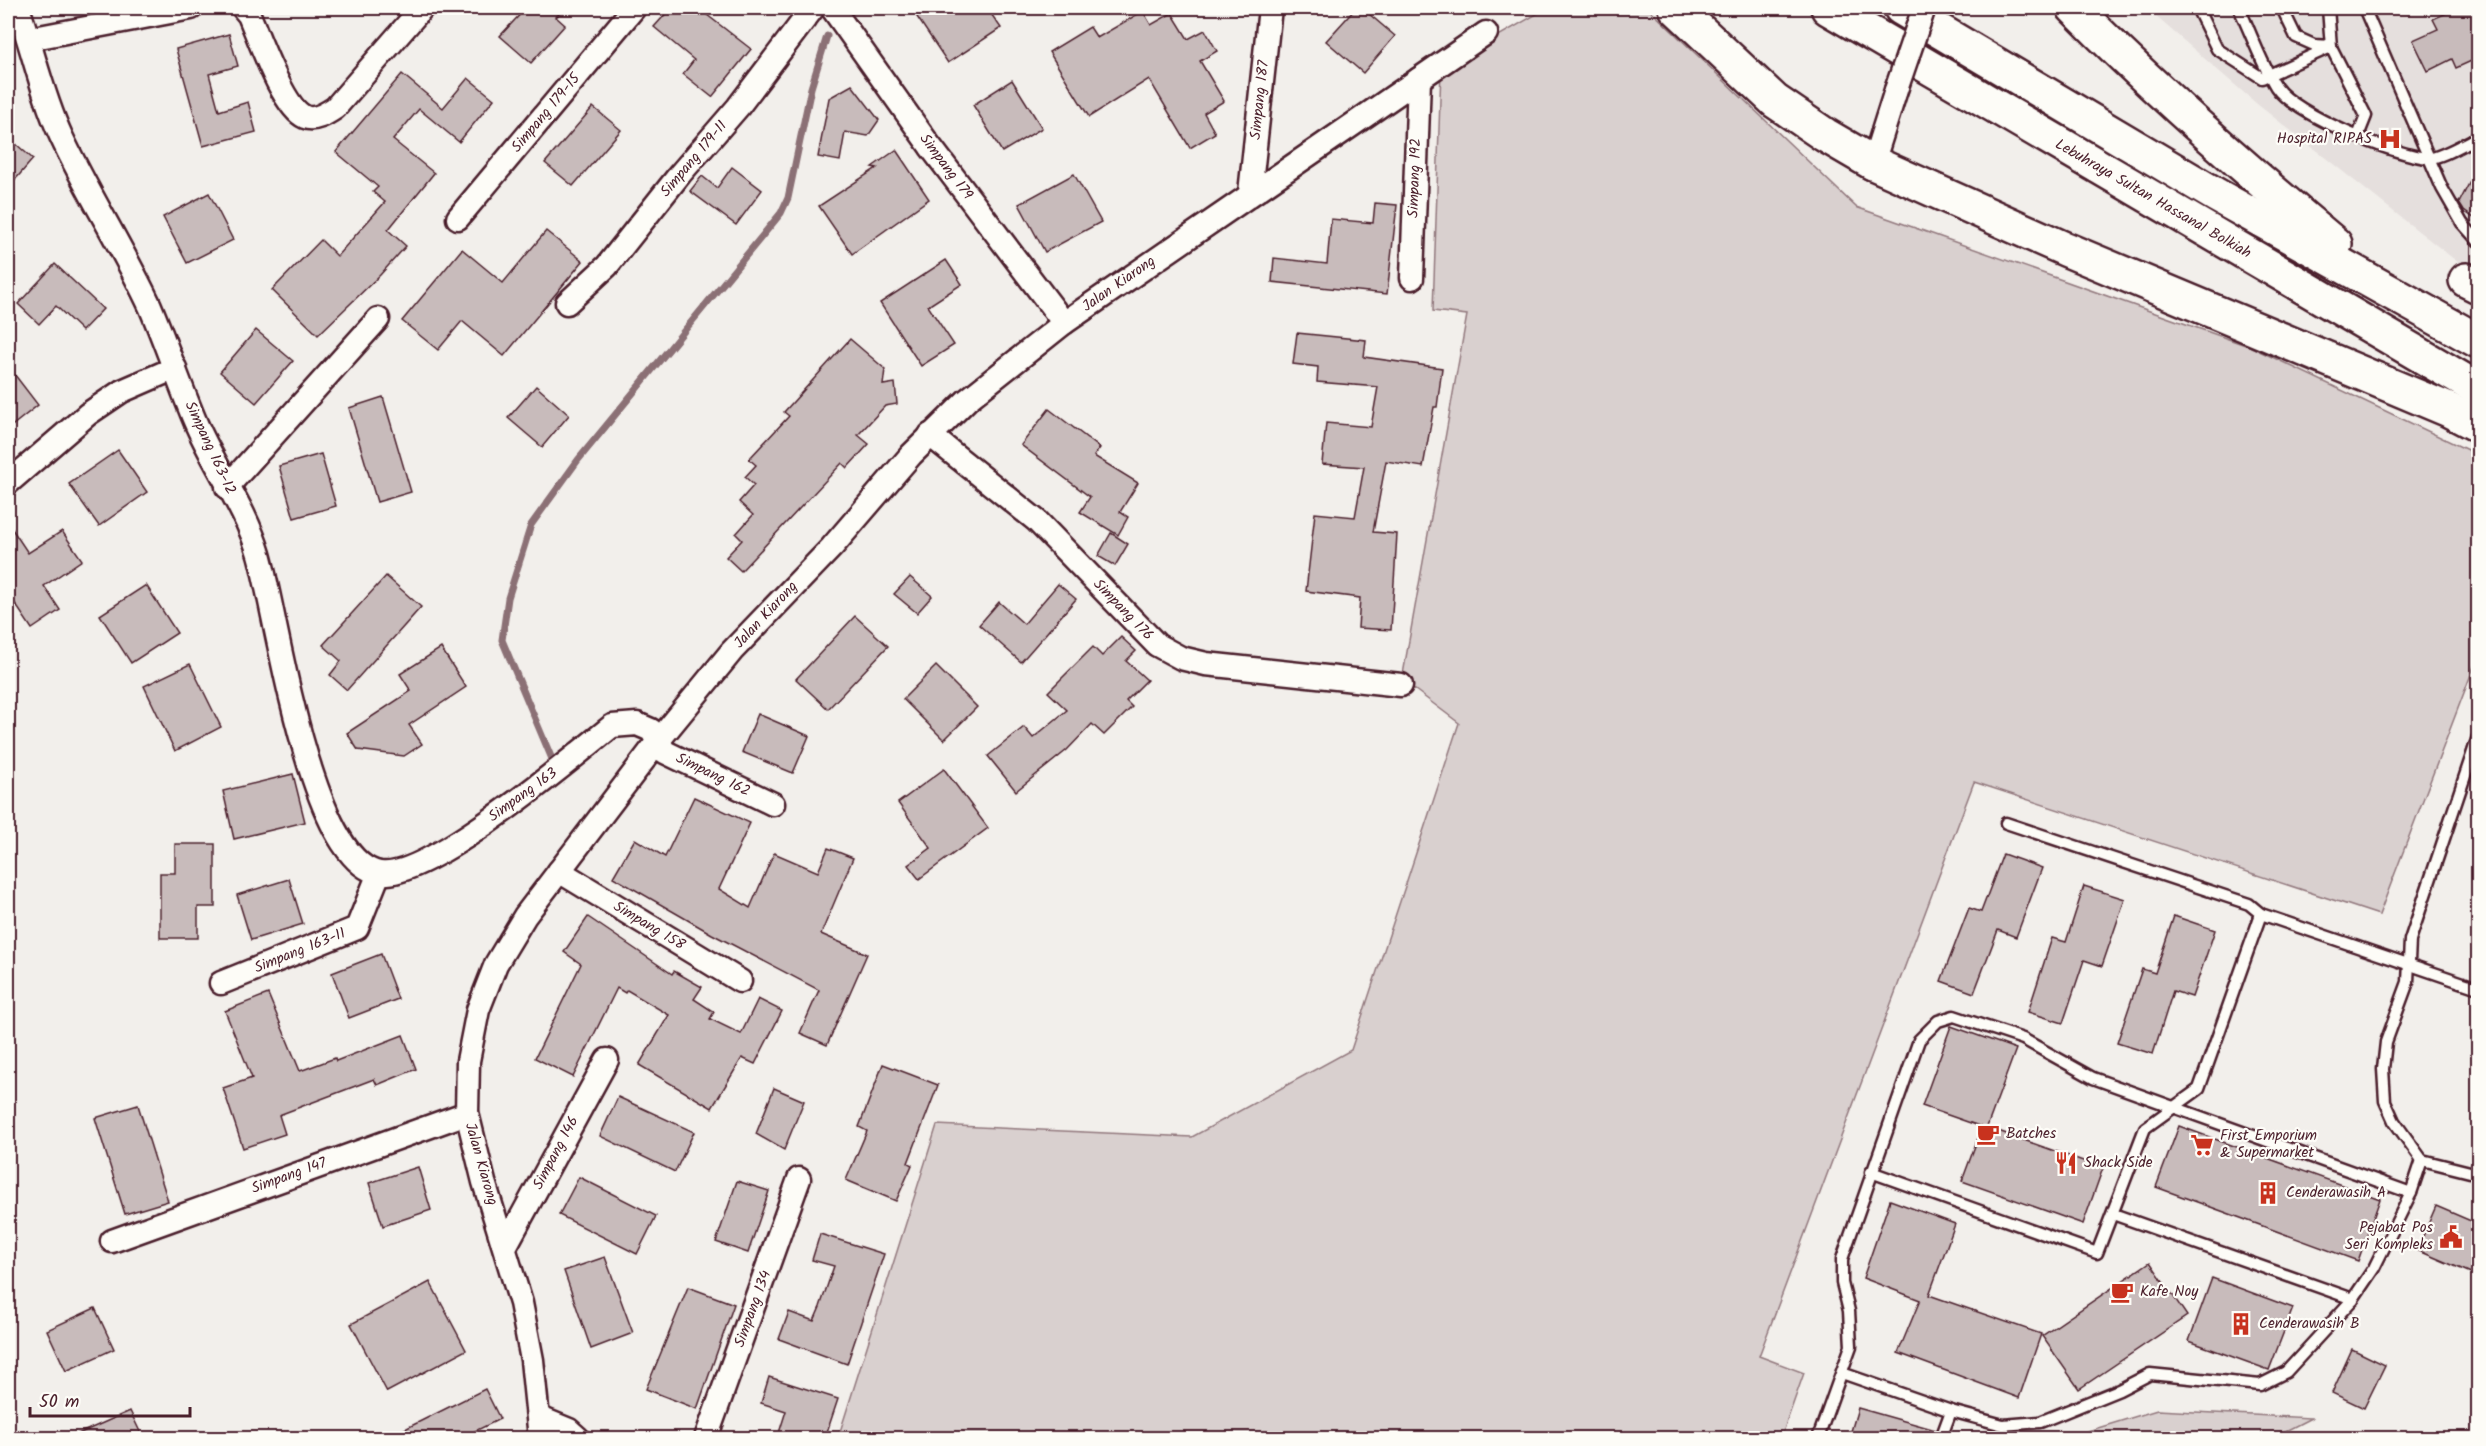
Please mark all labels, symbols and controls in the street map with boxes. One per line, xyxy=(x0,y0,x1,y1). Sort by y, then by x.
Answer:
street label: Simpang 187 xyxy=(1244,58,1276,141)
street label: Simpang 179-15 xyxy=(505,67,587,158)
street label: Simpang 179-11 xyxy=(655,115,734,203)
hospital icon: Hospital RIPAS xyxy=(2377,126,2403,152)
place label: Hospital RIPAS xyxy=(2277,127,2372,151)
street label: Simpang 179 xyxy=(913,129,979,206)
street label: Lebuhraya Sultan Hassanal Bolkiah xyxy=(2050,133,2256,265)
street label: Simpang 192 xyxy=(1402,138,1428,218)
street label: Jalan Kiarong xyxy=(1077,250,1161,318)
street label: Simpang 163-12 xyxy=(178,397,242,499)
street label: Simpang 176 xyxy=(1087,573,1159,647)
street label: Jalan Kiarong xyxy=(728,576,804,654)
street label: Simpang 162 xyxy=(672,747,754,803)
street label: Simpang 163 xyxy=(483,761,563,828)
street label: Simpang 158 xyxy=(608,895,691,958)
street label: Simpang 163-11 xyxy=(251,922,350,980)
street label: Simpang 146 xyxy=(527,1112,585,1194)
street label: Jalan Kiarong xyxy=(458,1120,504,1208)
cafe icon: Batches xyxy=(1975,1121,2001,1147)
place label: Batches xyxy=(2006,1122,2057,1146)
place label: First Emporium & Supermarket xyxy=(2220,1124,2317,1165)
supermarket icon: First Emporium & Supermarket xyxy=(2189,1132,2215,1158)
restaurant icon: Shack Side xyxy=(2053,1150,2079,1176)
street label: Simpang 147 xyxy=(248,1151,331,1201)
place label: Shack Side xyxy=(2084,1151,2153,1175)
building icon: Cenderawasih A xyxy=(2255,1180,2281,1206)
place label: Cenderawasih A xyxy=(2286,1181,2386,1205)
place label: Pejabat Pos Seri Kompleks xyxy=(2345,1216,2434,1257)
public building icon: Pejabat Pos Seri Kompleks xyxy=(2438,1224,2464,1250)
street label: Simpang 134 xyxy=(728,1267,778,1351)
cafe icon: Kafe Noy xyxy=(2109,1279,2135,1305)
place label: Kafe Noy xyxy=(2140,1280,2199,1304)
building icon: Cenderawasih B xyxy=(2228,1311,2254,1337)
place label: Cenderawasih B xyxy=(2259,1312,2360,1336)
scale bar xyxy=(30,1380,190,1418)
text: 50 m xyxy=(39,1388,79,1417)

